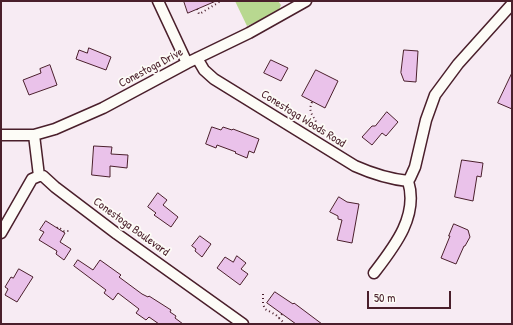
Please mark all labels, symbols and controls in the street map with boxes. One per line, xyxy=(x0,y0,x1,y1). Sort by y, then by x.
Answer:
street label: Conestoga Drive xyxy=(116,45,186,91)
street label: Conestoga Woods Road xyxy=(258,87,348,151)
street label: Conestoga Boulevard xyxy=(90,195,172,259)
scale bar xyxy=(369,283,453,309)
text: 50 m xyxy=(374,289,395,306)

